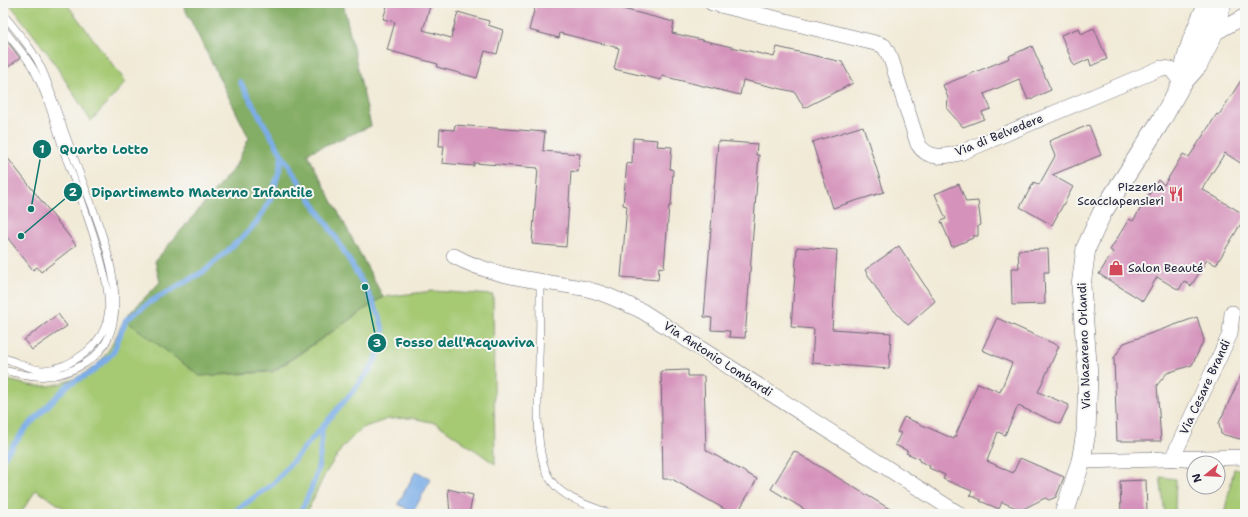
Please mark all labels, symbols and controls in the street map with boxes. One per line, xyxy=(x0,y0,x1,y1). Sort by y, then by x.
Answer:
street label: Via di Belvedere xyxy=(953,110,1046,160)
callout: Quarto Lotto xyxy=(32,137,157,162)
text: 1 xyxy=(39,141,45,157)
text: Quarto Lotto xyxy=(60,141,148,158)
place label: Pizzeria Scacciapensieri xyxy=(1077,179,1165,209)
callout: Dipartimemto Materno Infantile xyxy=(63,180,321,205)
text: 2 xyxy=(69,184,78,200)
text: Dipartimemto Materno Infantile xyxy=(91,184,313,201)
restaurant icon: Pizzeria Scacciapensieri xyxy=(1167,185,1185,203)
shop icon: Salon Beauté xyxy=(1107,259,1125,277)
place label: Salon Beauté xyxy=(1128,260,1204,276)
street label: Via Nazareno Orlandi xyxy=(1074,282,1094,410)
street label: Via Antonio Lombardi xyxy=(660,318,776,400)
callout: Fosso dell'Acquaviva xyxy=(367,330,543,355)
text: Fosso dell'Acquaviva xyxy=(395,334,535,351)
text: 3 xyxy=(373,335,381,351)
street label: Via Cesare Brandi xyxy=(1176,337,1234,437)
north arrow xyxy=(1186,455,1226,495)
text: N xyxy=(1188,471,1205,484)

